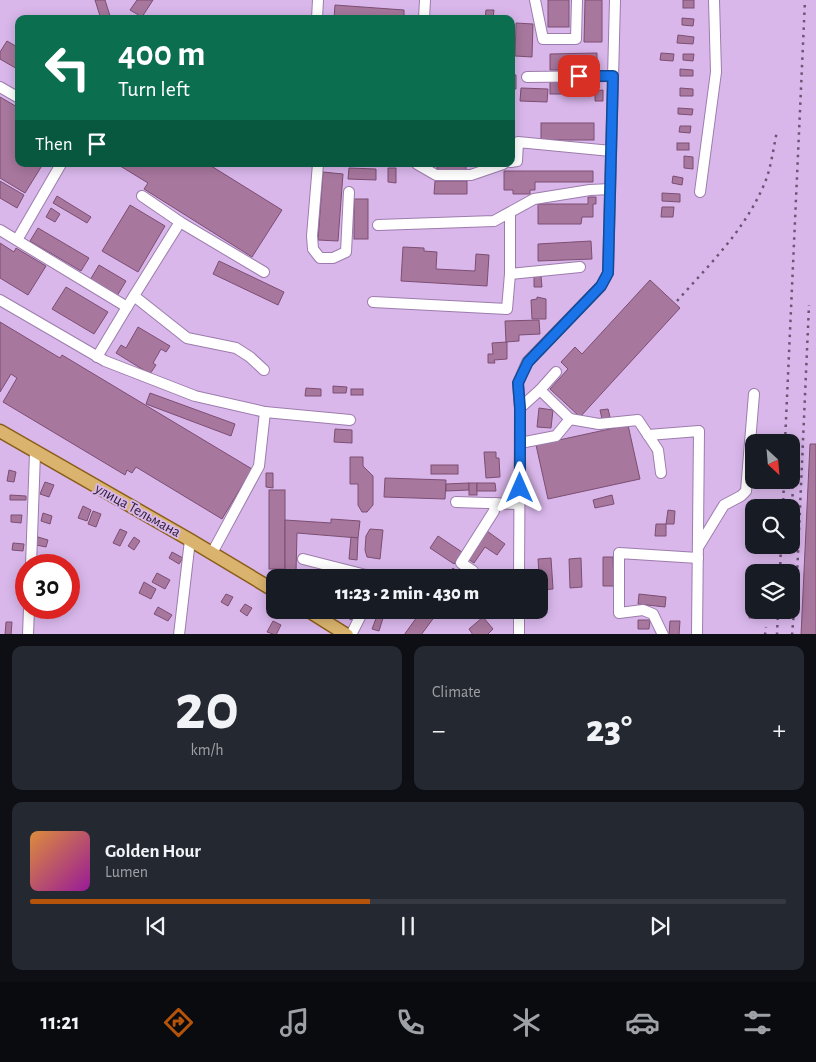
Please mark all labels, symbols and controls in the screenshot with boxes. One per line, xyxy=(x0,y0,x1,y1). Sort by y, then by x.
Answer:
icon: left xyxy=(35,35,100,100)
text: 400 m xyxy=(118,37,206,72)
pin xyxy=(558,55,600,97)
icon: arrive xyxy=(565,62,593,90)
text: Turn left xyxy=(118,78,190,100)
icon: arrive xyxy=(83,130,111,158)
text: Then xyxy=(35,135,73,154)
north arrow xyxy=(745,434,800,489)
map controls xyxy=(745,434,800,619)
position arrow xyxy=(493,461,545,513)
street label: улица Тельмана xyxy=(92,480,183,540)
button: search xyxy=(745,499,800,554)
speed limit sign: 30 xyxy=(15,554,80,619)
button: layers xyxy=(745,564,800,619)
text: 11:23 · 2 min · 430 m xyxy=(335,584,479,603)
text: 20 xyxy=(175,676,239,741)
text: Climate xyxy=(432,684,481,700)
text: 23° xyxy=(586,711,632,749)
text: − xyxy=(432,717,445,745)
text: + xyxy=(773,717,786,745)
text: km/h xyxy=(190,742,224,758)
text: Golden Hour xyxy=(105,842,201,861)
text: Lumen xyxy=(105,864,148,880)
icon: previous xyxy=(142,912,170,940)
icon: pause xyxy=(394,912,422,940)
icon: next xyxy=(646,912,674,940)
icon: directions xyxy=(161,1005,196,1040)
icon: music xyxy=(277,1005,312,1040)
icon: phone xyxy=(393,1005,428,1040)
icon: climate xyxy=(509,1005,544,1040)
icon: car xyxy=(625,1005,660,1040)
icon: filters xyxy=(740,1005,775,1040)
text: 11:21 xyxy=(40,1011,80,1033)

